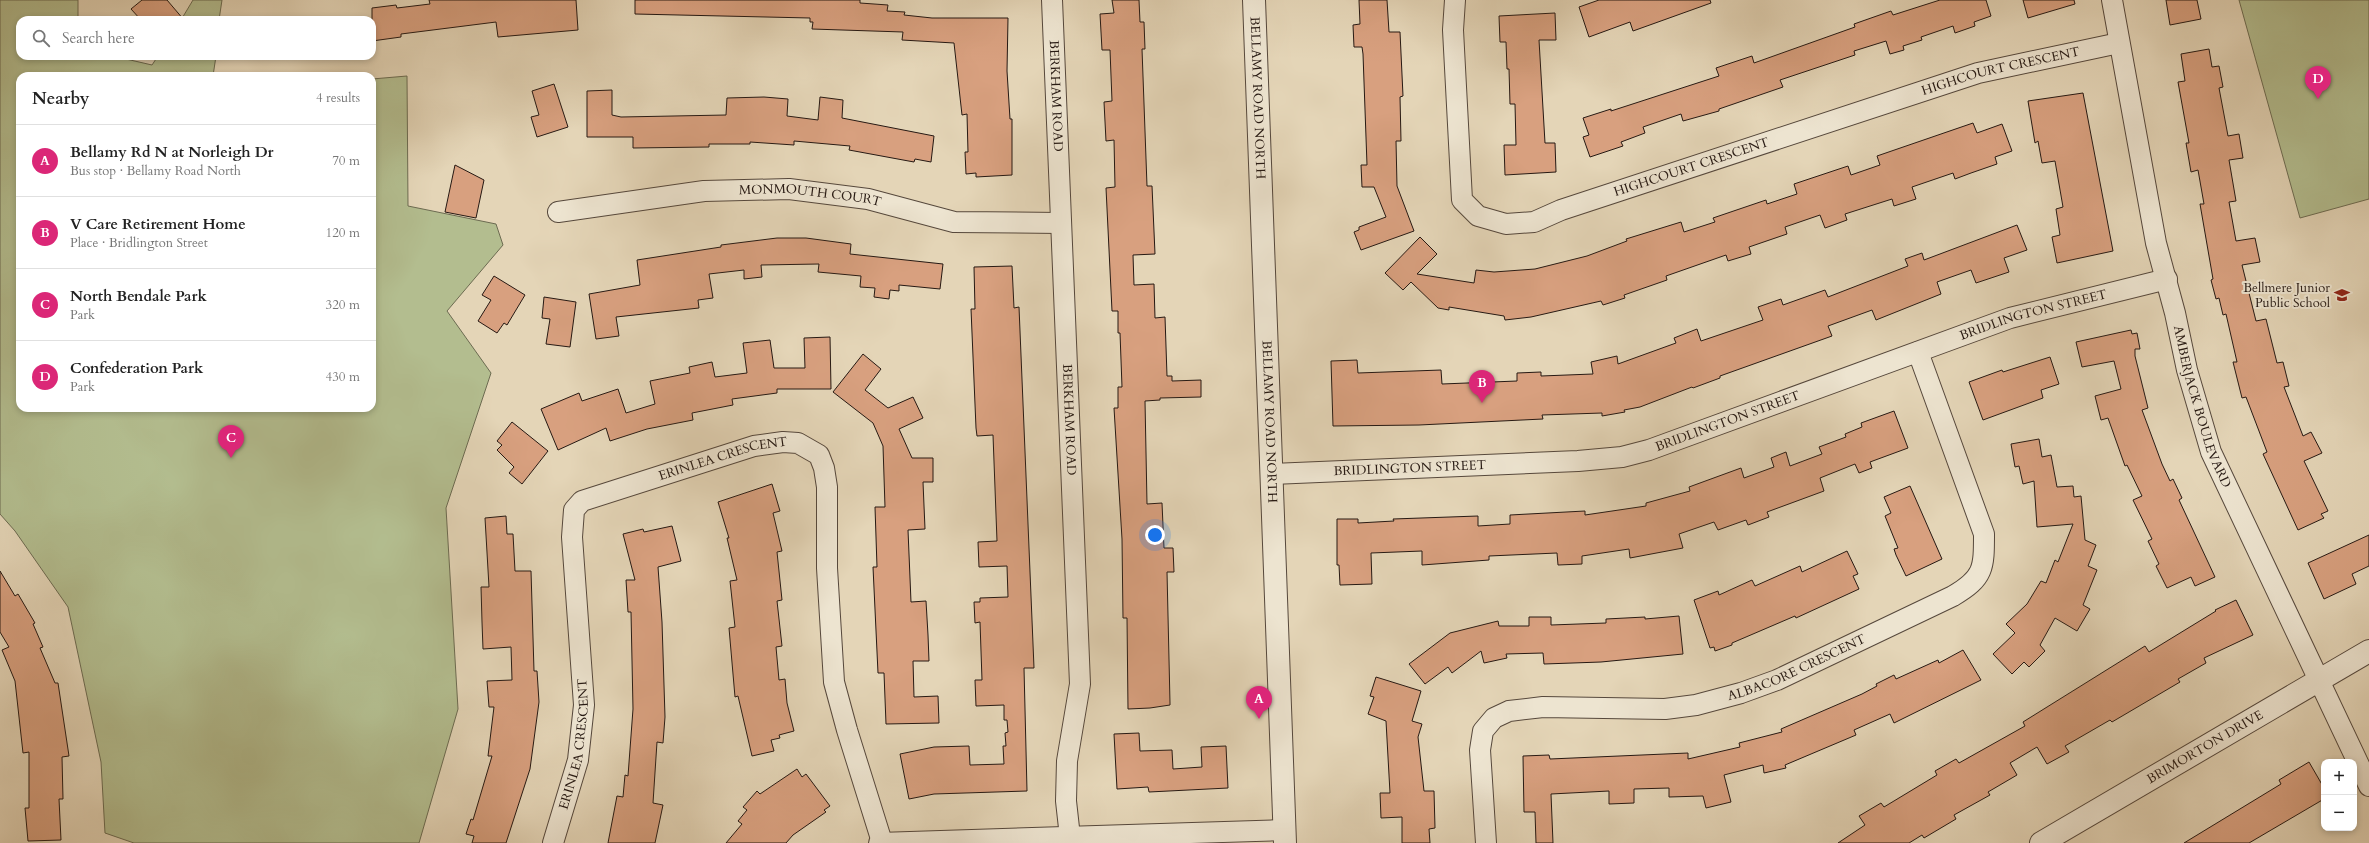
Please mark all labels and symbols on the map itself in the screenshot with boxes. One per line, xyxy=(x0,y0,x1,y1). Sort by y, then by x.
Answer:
street label: BELLAMY ROAD NORTH xyxy=(1246,16,1270,180)
street label: BERKHAM ROAD xyxy=(1045,40,1067,152)
street label: HIGHCOURT CRESCENT xyxy=(1919,43,2082,100)
pin: D xyxy=(2305,66,2331,99)
street label: HIGHCOURT CRESCENT xyxy=(1611,133,1772,201)
street label: MONMOUTH COURT xyxy=(739,180,884,211)
place label: Bellmere Junior Public School xyxy=(2243,279,2331,312)
street label: BRIDLINGTON STREET xyxy=(1957,285,2109,345)
school or university icon: Bellmere Junior Public School xyxy=(2333,286,2351,304)
street label: AMBERJACK BOULEVARD xyxy=(2169,324,2236,491)
street label: BELLAMY ROAD NORTH xyxy=(1258,340,1281,503)
street label: BERKHAM ROAD xyxy=(1058,364,1080,476)
pin: B xyxy=(1469,370,1495,403)
street label: BRIDLINGTON STREET xyxy=(1653,386,1803,456)
pin: C xyxy=(218,425,244,458)
street label: ERINLEA CRESCENT xyxy=(656,432,789,485)
street label: BRIDLINGTON STREET xyxy=(1333,456,1487,480)
your location xyxy=(1145,525,1165,545)
street label: ALBACORE CRESCENT xyxy=(1725,630,1869,705)
street label: ERINLEA CRESCENT xyxy=(555,677,593,812)
pin: A xyxy=(1246,686,1272,719)
street label: BRIMORTON DRIVE xyxy=(2144,706,2266,788)

